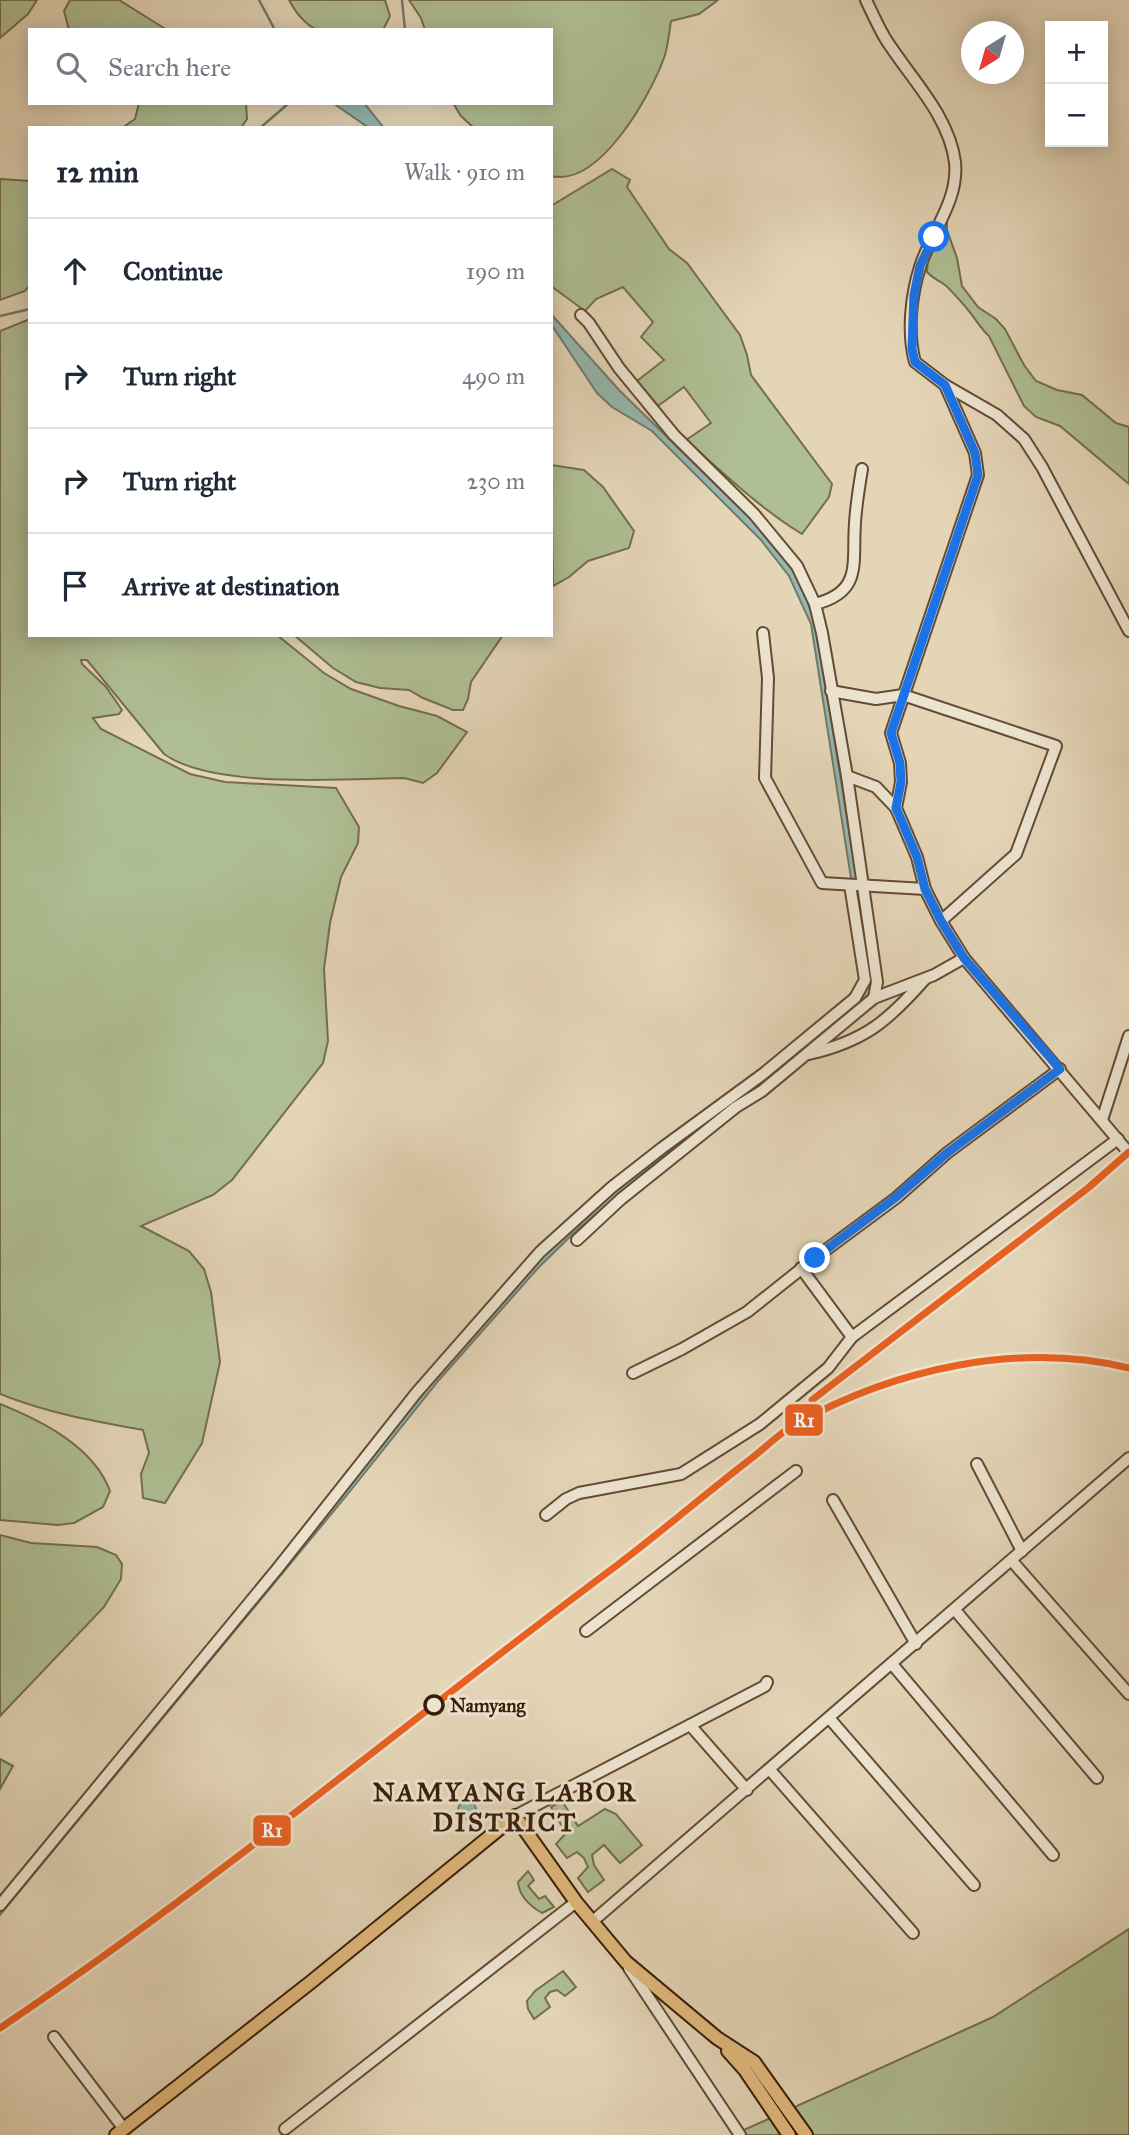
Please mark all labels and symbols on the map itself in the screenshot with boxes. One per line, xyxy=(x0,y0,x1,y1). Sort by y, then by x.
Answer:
north arrow xyxy=(961,21,1024,84)
route start xyxy=(918,221,949,252)
route end xyxy=(799,1242,830,1273)
line badge: R1 xyxy=(784,1403,824,1437)
text: R1 xyxy=(794,1409,815,1432)
place label: Namyang xyxy=(450,1694,526,1718)
marker: Namyang xyxy=(424,1695,444,1715)
district label: NAMYANG LABOR DISTRICT xyxy=(373,1776,637,1838)
line badge: R1 xyxy=(252,1814,292,1847)
text: R1 xyxy=(262,1819,283,1842)

